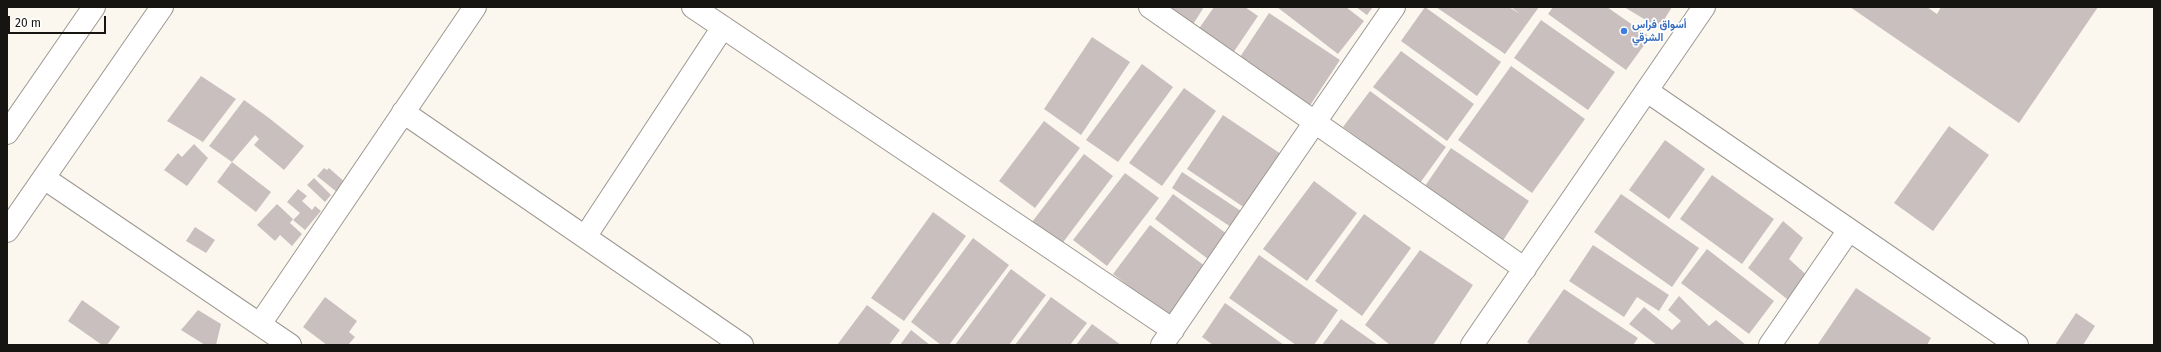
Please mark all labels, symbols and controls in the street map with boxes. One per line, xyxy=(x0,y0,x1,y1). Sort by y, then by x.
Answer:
scale bar xyxy=(10,8,108,34)
text: 20 m xyxy=(15,16,41,30)
place label: أسواق فراس الشرقي xyxy=(1632,18,1687,44)
marker: أسواق فراس الشرقي xyxy=(1619,26,1629,36)

